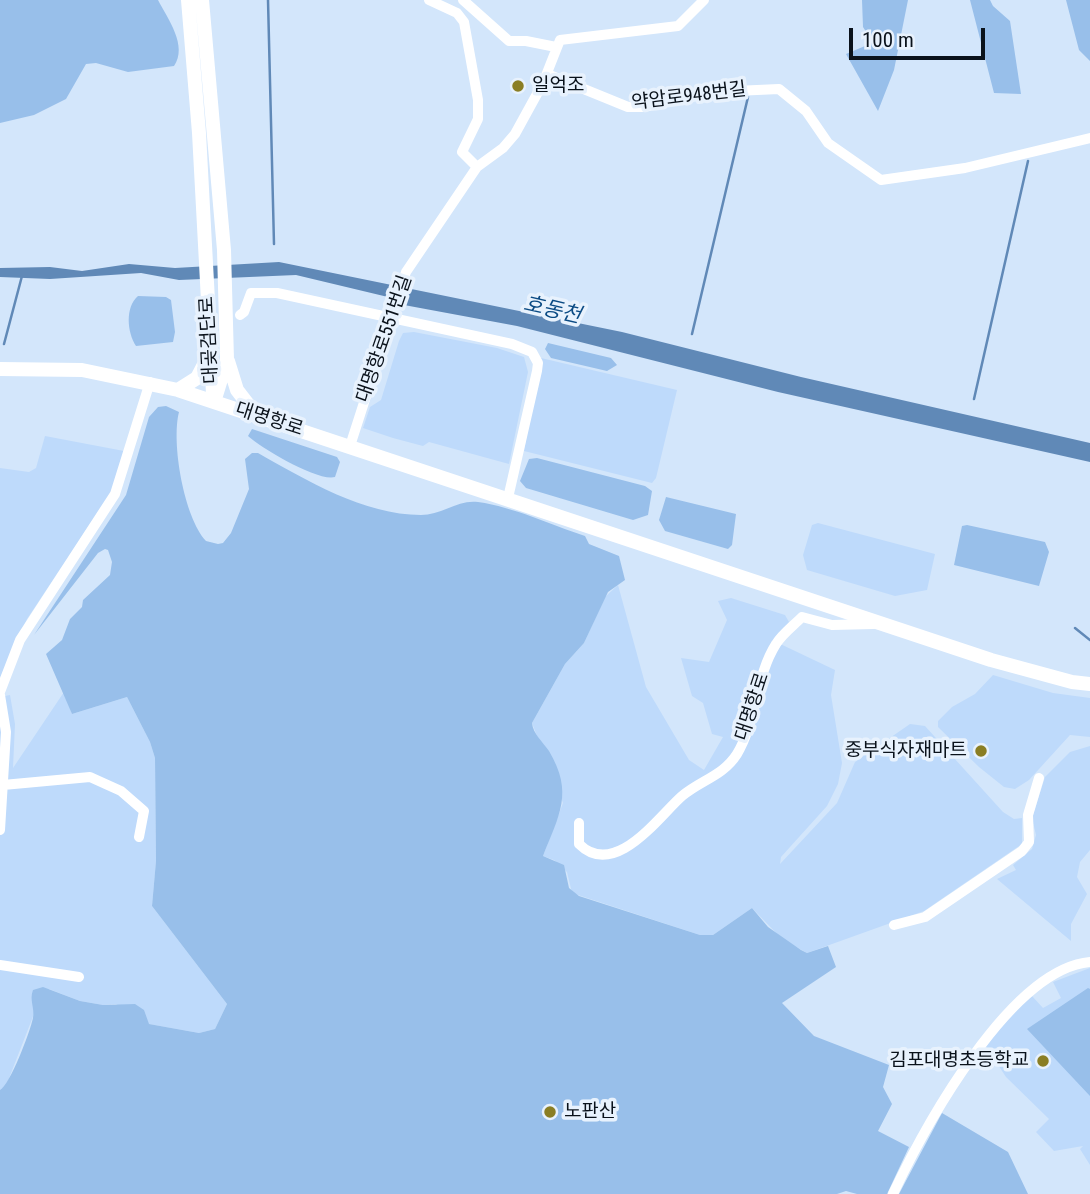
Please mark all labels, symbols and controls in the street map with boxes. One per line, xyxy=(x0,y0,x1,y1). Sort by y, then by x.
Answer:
scale bar xyxy=(852,14,988,58)
text: 100 m xyxy=(862,28,914,52)
place label: 일억조 xyxy=(532,75,584,97)
marker: 일억조 xyxy=(510,78,526,94)
street label: 약암로948번길 xyxy=(630,79,748,115)
street label: 대명항로551번길 xyxy=(353,272,417,406)
water label: 호동천 xyxy=(521,292,583,330)
street label: 대곶검단로 xyxy=(196,296,224,384)
street label: 대명항로 xyxy=(232,398,306,442)
street label: 대명항로 xyxy=(731,670,775,744)
place label: 중부식자재마트 xyxy=(845,740,967,762)
marker: 중부식자재마트 xyxy=(973,743,989,759)
place label: 김포대명초등학교 xyxy=(889,1050,1029,1072)
marker: 김포대명초등학교 xyxy=(1035,1053,1051,1069)
place label: 노판산 xyxy=(564,1101,616,1123)
marker: 노판산 xyxy=(542,1104,558,1120)

